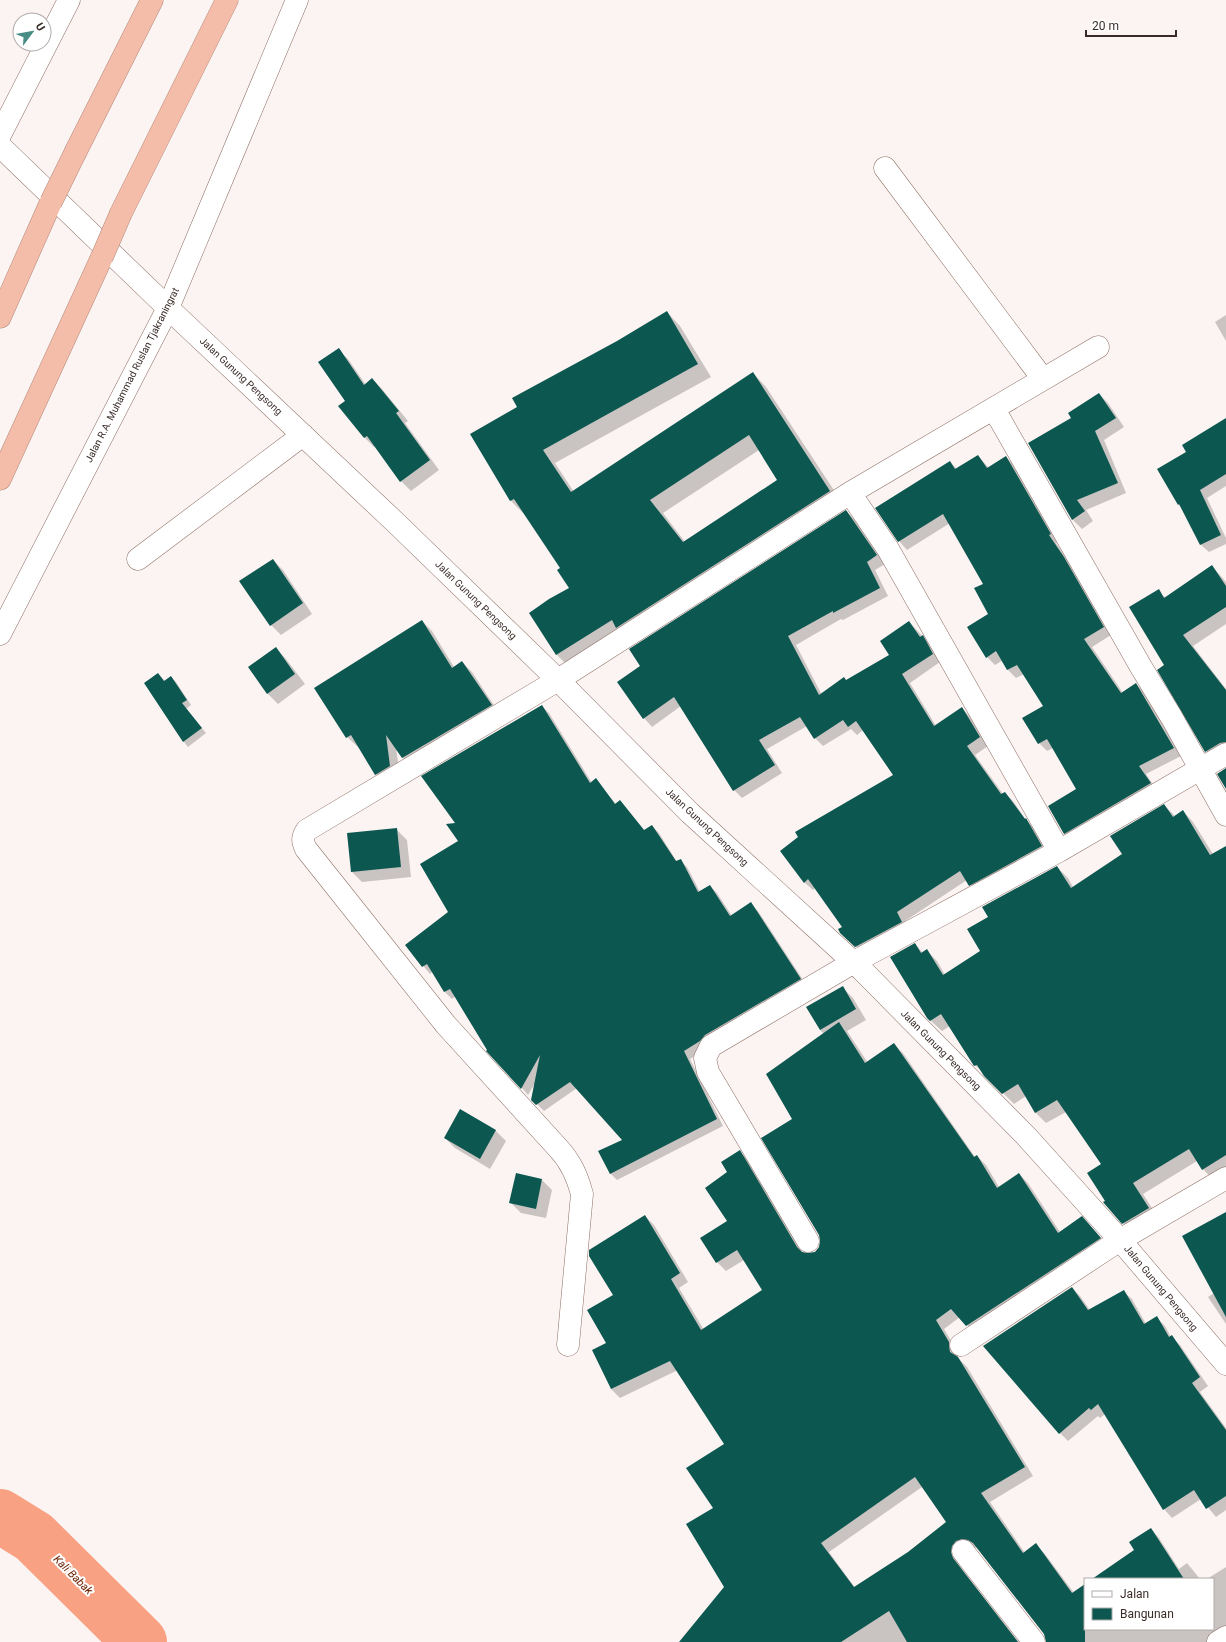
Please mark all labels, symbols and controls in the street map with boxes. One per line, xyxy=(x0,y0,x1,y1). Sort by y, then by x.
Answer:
north arrow xyxy=(12,12,52,52)
scale bar xyxy=(1086,12,1176,38)
text: 20 m xyxy=(1092,19,1119,33)
text: U xyxy=(33,20,47,33)
street label: Jalan R.A. Muhammad Ruslan Tjakraningrat xyxy=(83,286,181,464)
street label: Jalan Gunung Pengsong xyxy=(198,335,284,417)
street label: Jalan Gunung Pengsong xyxy=(433,558,519,642)
street label: Jalan Gunung Pengsong xyxy=(664,786,750,868)
street label: Jalan Gunung Pengsong xyxy=(899,1008,983,1092)
street label: Jalan Gunung Pengsong xyxy=(1122,1243,1200,1333)
water label: Kali Babak xyxy=(51,1553,96,1598)
legend xyxy=(1084,1578,1214,1630)
text: Jalan xyxy=(1120,1587,1149,1601)
text: Bangunan xyxy=(1120,1607,1174,1621)

